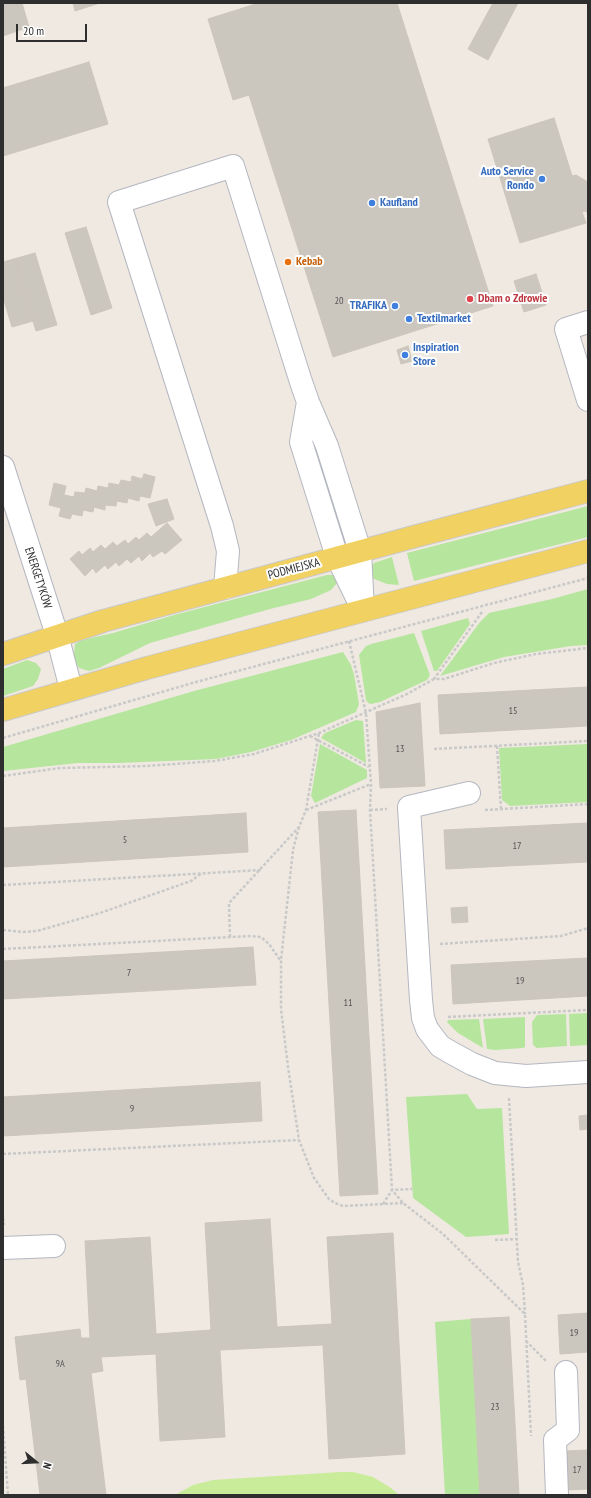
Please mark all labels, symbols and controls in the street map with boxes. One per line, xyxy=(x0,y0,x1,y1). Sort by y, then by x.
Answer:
scale bar xyxy=(18,16,89,42)
text: 20 m xyxy=(23,23,44,38)
place label: Auto Service Rondo xyxy=(481,165,534,193)
marker: Auto Service Rondo xyxy=(537,174,547,184)
place label: Kaufland xyxy=(380,196,418,210)
marker: Kaufland xyxy=(367,198,377,208)
place label: Kebab xyxy=(296,255,322,269)
marker: Kebab xyxy=(283,257,293,267)
place label: Dbam o Zdrowie xyxy=(478,292,547,306)
marker: Dbam o Zdrowie xyxy=(465,294,475,304)
house number: 20 xyxy=(335,295,343,307)
place label: TRAFIKA xyxy=(350,299,387,313)
marker: TRAFIKA xyxy=(390,301,400,311)
place label: Textilmarket xyxy=(417,312,471,326)
marker: Textilmarket xyxy=(404,314,414,324)
place label: Inspiration Store xyxy=(413,341,459,369)
marker: Inspiration Store xyxy=(400,350,410,360)
street label: ENERGETYKÓW xyxy=(21,545,55,611)
street label: PODMIEJSKA xyxy=(267,555,321,583)
house number: 15 xyxy=(509,705,517,717)
house number: 13 xyxy=(396,743,404,755)
house number: 5 xyxy=(123,834,127,846)
house number: 17 xyxy=(513,840,521,852)
house number: 7 xyxy=(127,967,131,979)
house number: 19 xyxy=(516,975,524,987)
house number: 11 xyxy=(344,997,352,1009)
house number: 9 xyxy=(130,1103,134,1115)
house number: 19 xyxy=(570,1327,578,1339)
house number: 9A xyxy=(55,1358,65,1370)
house number: 23 xyxy=(491,1401,499,1413)
north arrow xyxy=(16,1442,56,1482)
text: N xyxy=(40,1461,55,1471)
house number: 17 xyxy=(573,1464,581,1476)

